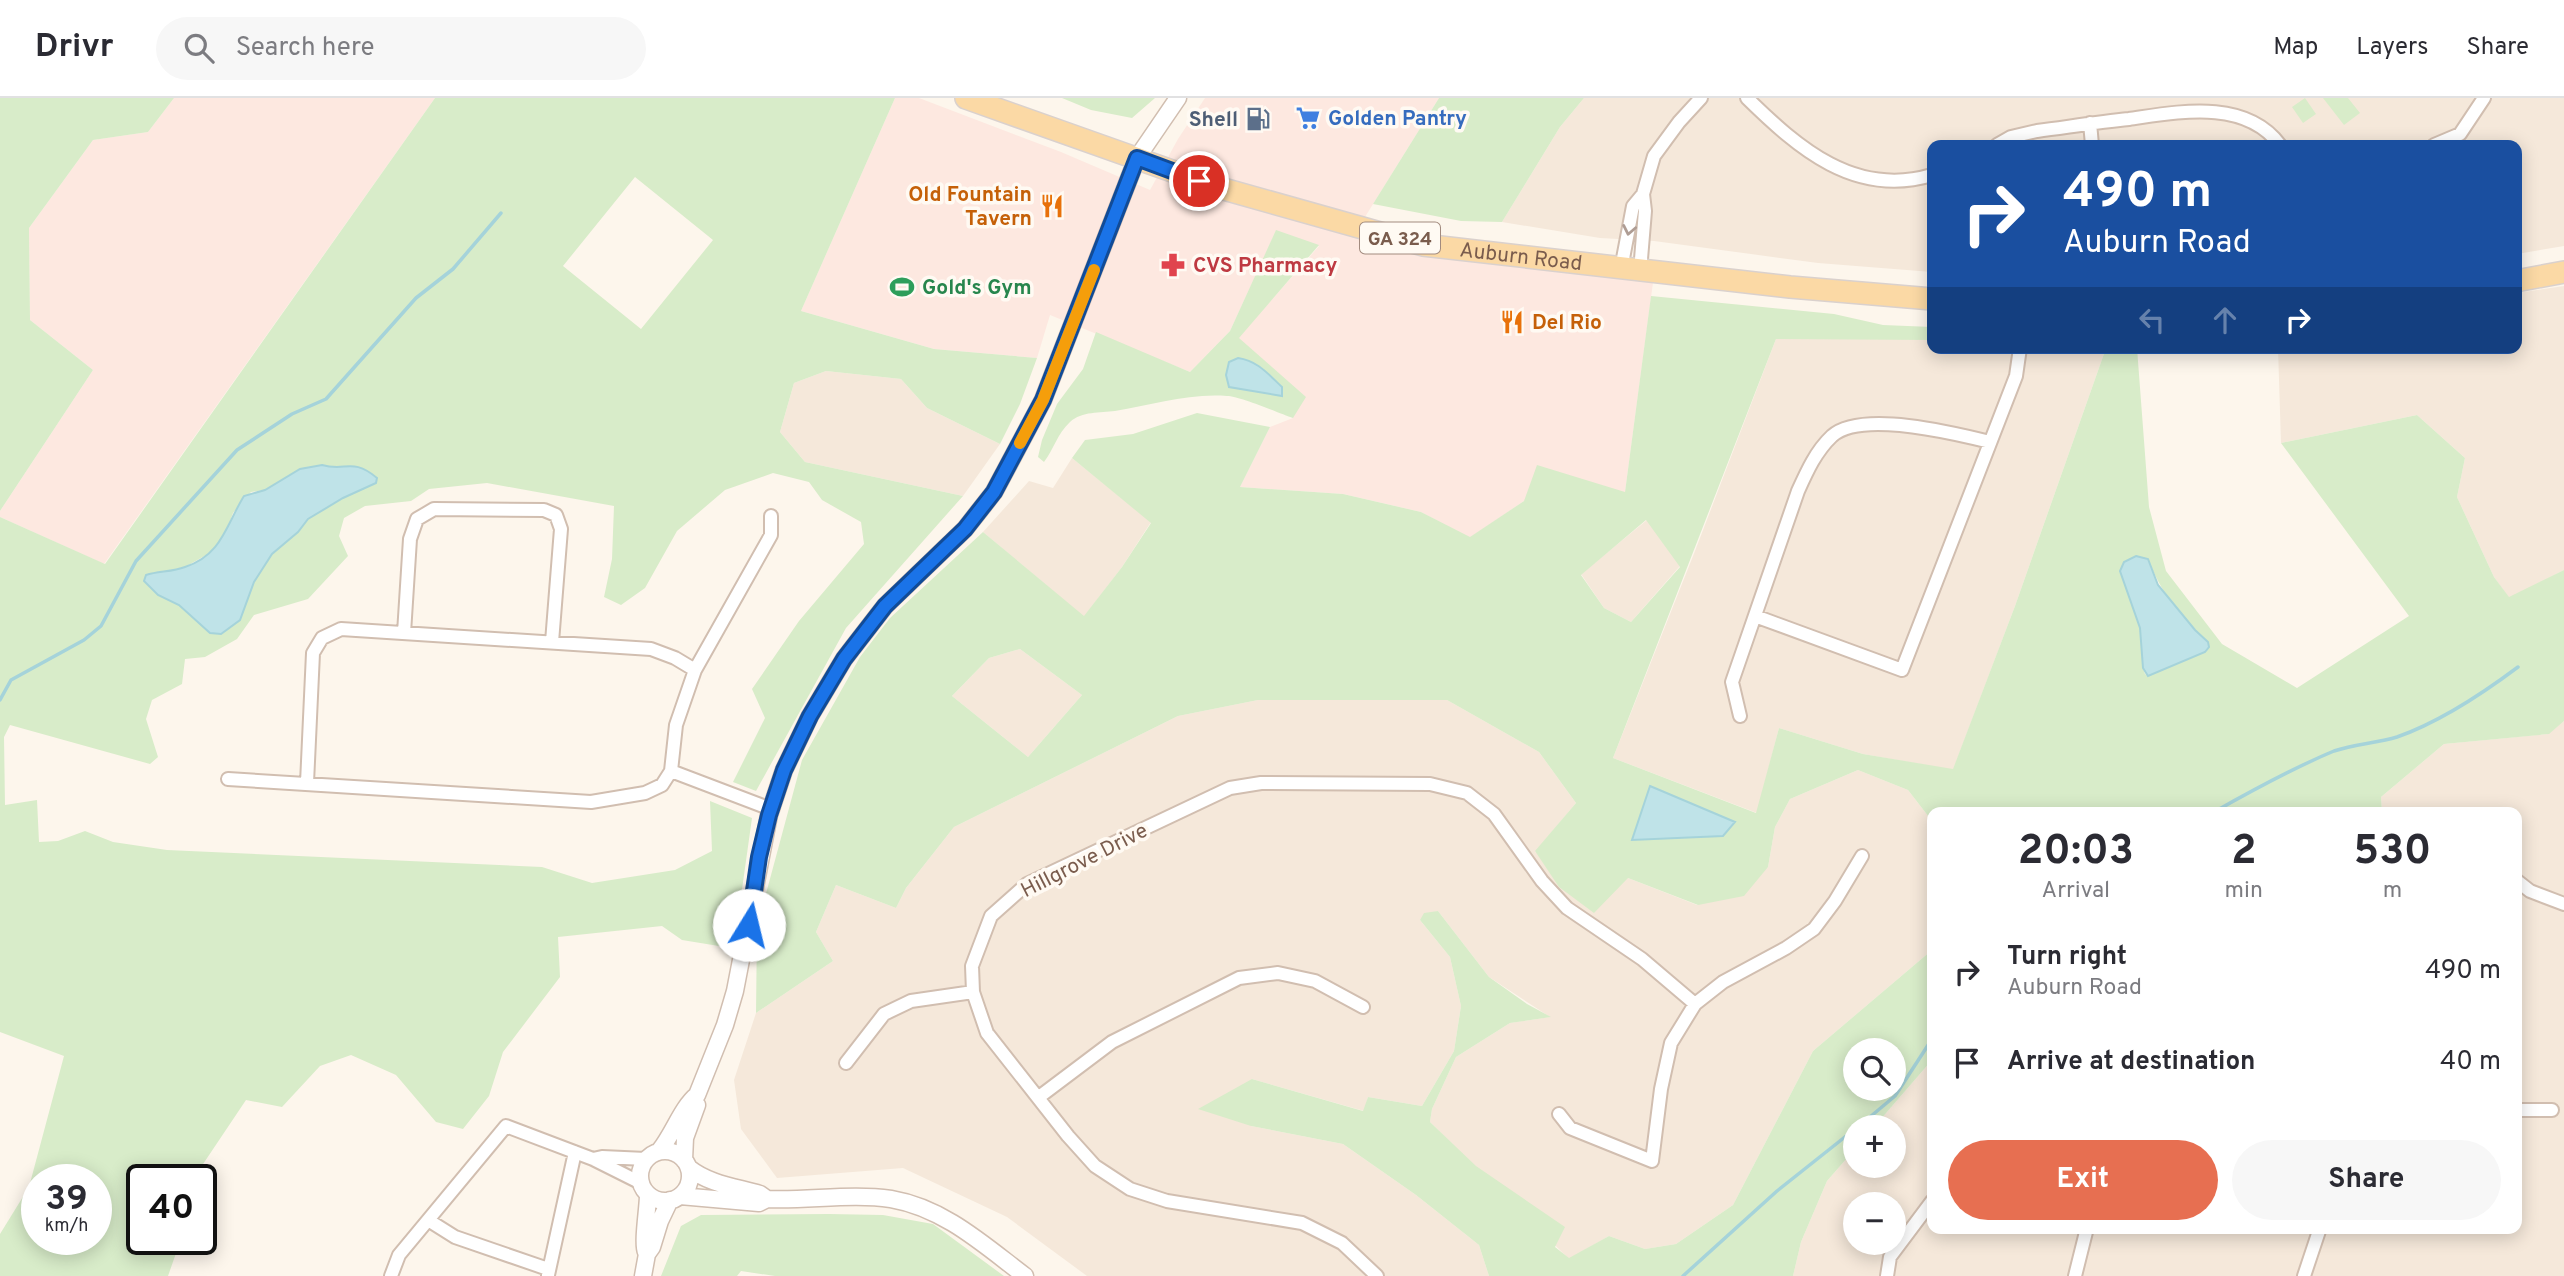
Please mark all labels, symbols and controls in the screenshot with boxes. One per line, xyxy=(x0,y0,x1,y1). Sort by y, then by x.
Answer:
search box xyxy=(156,17,646,80)
text: Drivr xyxy=(35,27,114,69)
icon: search xyxy=(180,29,218,67)
text: Search here xyxy=(236,32,375,65)
text: Map xyxy=(2273,33,2318,63)
text: Layers xyxy=(2356,33,2428,63)
text: Share xyxy=(2466,33,2529,63)
supermarket icon: Golden Pantry xyxy=(1294,104,1322,132)
fuel station icon: Shell xyxy=(1244,105,1272,133)
place label: Golden Pantry xyxy=(1328,106,1467,133)
place label: Shell xyxy=(1189,107,1238,134)
pin xyxy=(1169,151,1229,211)
icon: arrive xyxy=(1180,162,1218,200)
text: 490 m xyxy=(2063,163,2212,225)
icon: right xyxy=(1948,168,2039,259)
place label: Old Fountain Tavern xyxy=(908,182,1032,233)
restaurant icon: Old Fountain Tavern xyxy=(1038,192,1066,220)
road number: GA 324 xyxy=(1360,222,1440,254)
one-way arrow xyxy=(1622,224,1637,236)
text: Auburn Road xyxy=(2063,224,2251,264)
street label: Auburn Road xyxy=(1458,237,1584,278)
pharmacy icon: CVS Pharmacy xyxy=(1159,251,1187,279)
place label: CVS Pharmacy xyxy=(1193,253,1338,280)
sports icon: Gold's Gym xyxy=(888,273,916,301)
place label: Gold's Gym xyxy=(922,275,1032,302)
icon: left xyxy=(2133,301,2171,339)
icon: ahead xyxy=(2206,301,2244,339)
icon: right xyxy=(2279,301,2317,339)
restaurant icon: Del Rio xyxy=(1498,308,1526,336)
place label: Del Rio xyxy=(1532,310,1602,337)
street label: Hillgrove Drive xyxy=(1017,818,1153,905)
text: 20:03 xyxy=(2018,826,2134,879)
text: 2 xyxy=(2231,826,2257,879)
text: 530 xyxy=(2354,826,2431,879)
text: Arrival xyxy=(2042,877,2110,906)
text: min xyxy=(2225,877,2263,906)
text: m xyxy=(2383,877,2402,906)
position arrow xyxy=(712,888,786,962)
text: Turn right xyxy=(2007,941,2127,974)
icon: right xyxy=(1948,953,1986,991)
text: 490 m xyxy=(2425,955,2501,988)
text: Auburn Road xyxy=(2007,974,2142,1003)
map controls xyxy=(1843,1038,1906,1255)
button: search xyxy=(1843,1038,1906,1101)
icon: arrive xyxy=(1948,1044,1986,1082)
text: Arrive at destination xyxy=(2007,1046,2255,1079)
text: 40 m xyxy=(2440,1046,2501,1079)
button: + xyxy=(1843,1115,1906,1178)
button: Exit xyxy=(1948,1140,2218,1220)
button: Share xyxy=(2232,1140,2501,1220)
speed limit sign: 40 xyxy=(126,1164,217,1255)
text: 39 xyxy=(45,1178,88,1222)
button: − xyxy=(1843,1192,1906,1255)
text: km/h xyxy=(45,1215,88,1238)

